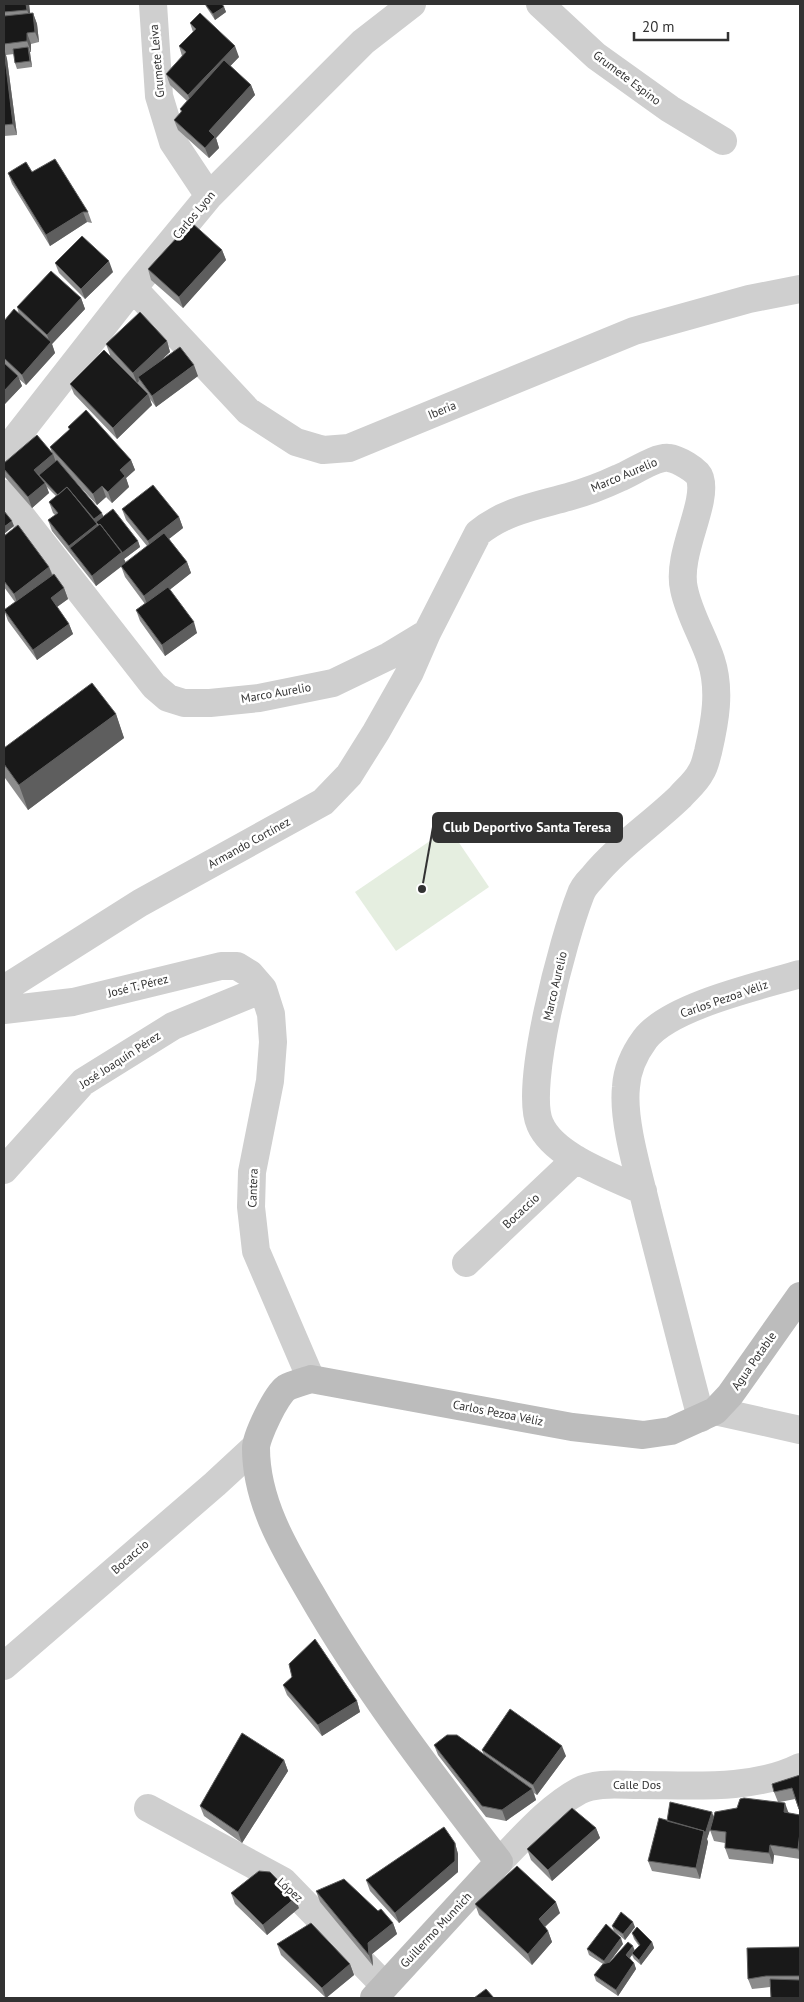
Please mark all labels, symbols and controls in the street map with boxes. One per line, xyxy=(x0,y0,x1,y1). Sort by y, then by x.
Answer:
scale bar xyxy=(634,10,728,42)
text: 20 m xyxy=(642,17,675,36)
street label: Grumete Leiva xyxy=(146,24,167,98)
street label: Grumete Espino xyxy=(590,47,664,108)
street label: Carlos Lyon xyxy=(169,188,218,242)
street label: Iberia xyxy=(425,397,458,422)
street label: Marco Aurelio xyxy=(588,454,659,495)
street label: Marco Aurelio xyxy=(240,679,312,706)
callout: Club Deportivo Santa Teresa xyxy=(433,813,622,842)
street label: Armando Cortínez xyxy=(205,814,293,871)
text: Club Deportivo Santa Teresa xyxy=(443,818,611,836)
street label: Marco Aurelio xyxy=(539,950,570,1022)
street label: José T. Pérez xyxy=(105,971,170,1001)
street label: Carlos Pezoa Véliz xyxy=(678,976,770,1021)
street label: José Joaquín Pérez xyxy=(75,1028,163,1092)
street label: Cantera xyxy=(244,1168,261,1208)
street label: Bocaccio xyxy=(499,1190,542,1231)
street label: Agua Potable xyxy=(728,1329,779,1393)
street label: Carlos Pezoa Véliz xyxy=(452,1396,545,1429)
street label: Bocaccio xyxy=(108,1536,152,1577)
street label: Calle Dos xyxy=(613,1777,661,1792)
street label: López xyxy=(274,1874,306,1905)
street label: Guillermo Munnich xyxy=(397,1889,474,1971)

